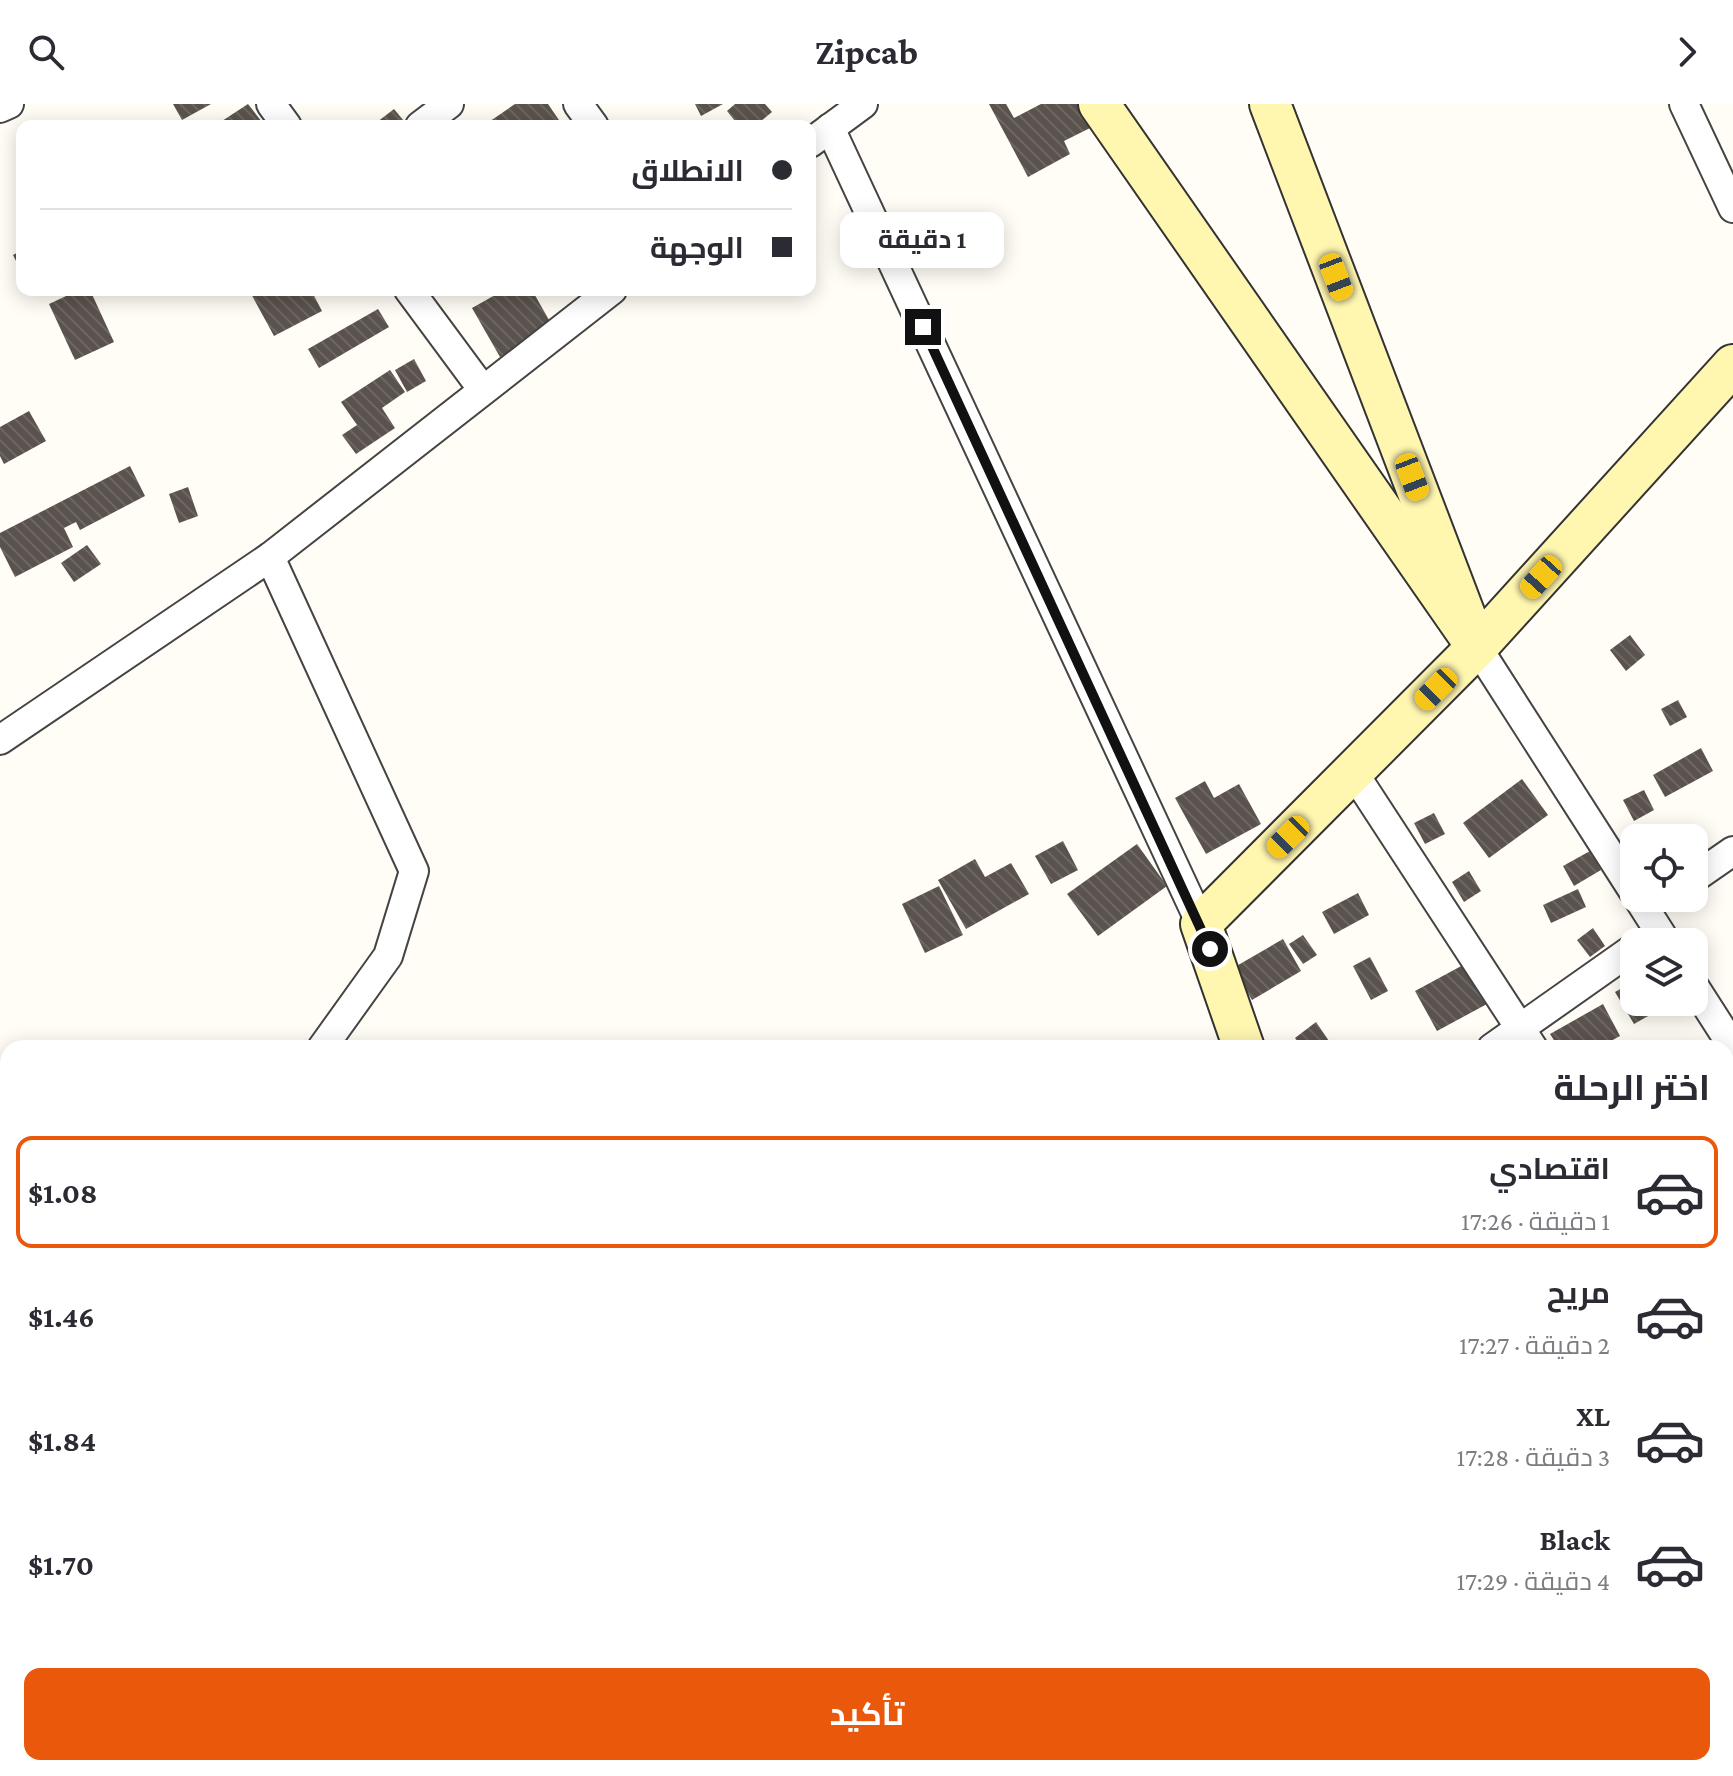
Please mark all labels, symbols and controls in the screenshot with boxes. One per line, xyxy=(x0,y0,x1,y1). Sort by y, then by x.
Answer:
icon: search xyxy=(24,30,68,74)
icon: forward xyxy=(1665,30,1709,74)
text: Zipcab xyxy=(815,32,918,72)
text: الانطلاق xyxy=(631,154,744,187)
callout: 1 دقيقة xyxy=(841,211,1005,267)
text: 1 دقيقة xyxy=(878,225,966,254)
text: الوجهة xyxy=(650,231,744,264)
car xyxy=(1316,250,1356,304)
route end xyxy=(905,309,941,345)
car xyxy=(1392,450,1432,504)
car xyxy=(1516,551,1566,603)
car xyxy=(1411,664,1461,714)
car xyxy=(1263,812,1313,862)
map controls xyxy=(1620,824,1708,1016)
button: locate xyxy=(1620,824,1708,912)
button: layers xyxy=(1620,928,1708,1016)
route start xyxy=(1192,931,1228,967)
text: اختر الرحلة xyxy=(1553,1068,1710,1108)
text: اقتصادي xyxy=(1489,1152,1610,1185)
icon: car xyxy=(1634,1156,1706,1228)
text: $1.08 xyxy=(28,1176,98,1209)
text: 1 دقيقة · 17:26 xyxy=(1461,1207,1610,1236)
text: مريح xyxy=(1547,1276,1610,1309)
icon: car xyxy=(1634,1280,1706,1352)
text: $1.46 xyxy=(28,1300,95,1333)
text: 2 دقيقة · 17:27 xyxy=(1459,1331,1610,1360)
text: XL xyxy=(1576,1399,1610,1432)
icon: car xyxy=(1634,1404,1706,1476)
text: $1.84 xyxy=(28,1424,96,1457)
text: 3 دقيقة · 17:28 xyxy=(1457,1443,1610,1472)
text: Black xyxy=(1539,1523,1610,1556)
icon: car xyxy=(1634,1528,1706,1600)
text: $1.70 xyxy=(28,1548,94,1581)
text: 4 دقيقة · 17:29 xyxy=(1456,1567,1610,1596)
button: تأكيد xyxy=(24,1668,1710,1760)

